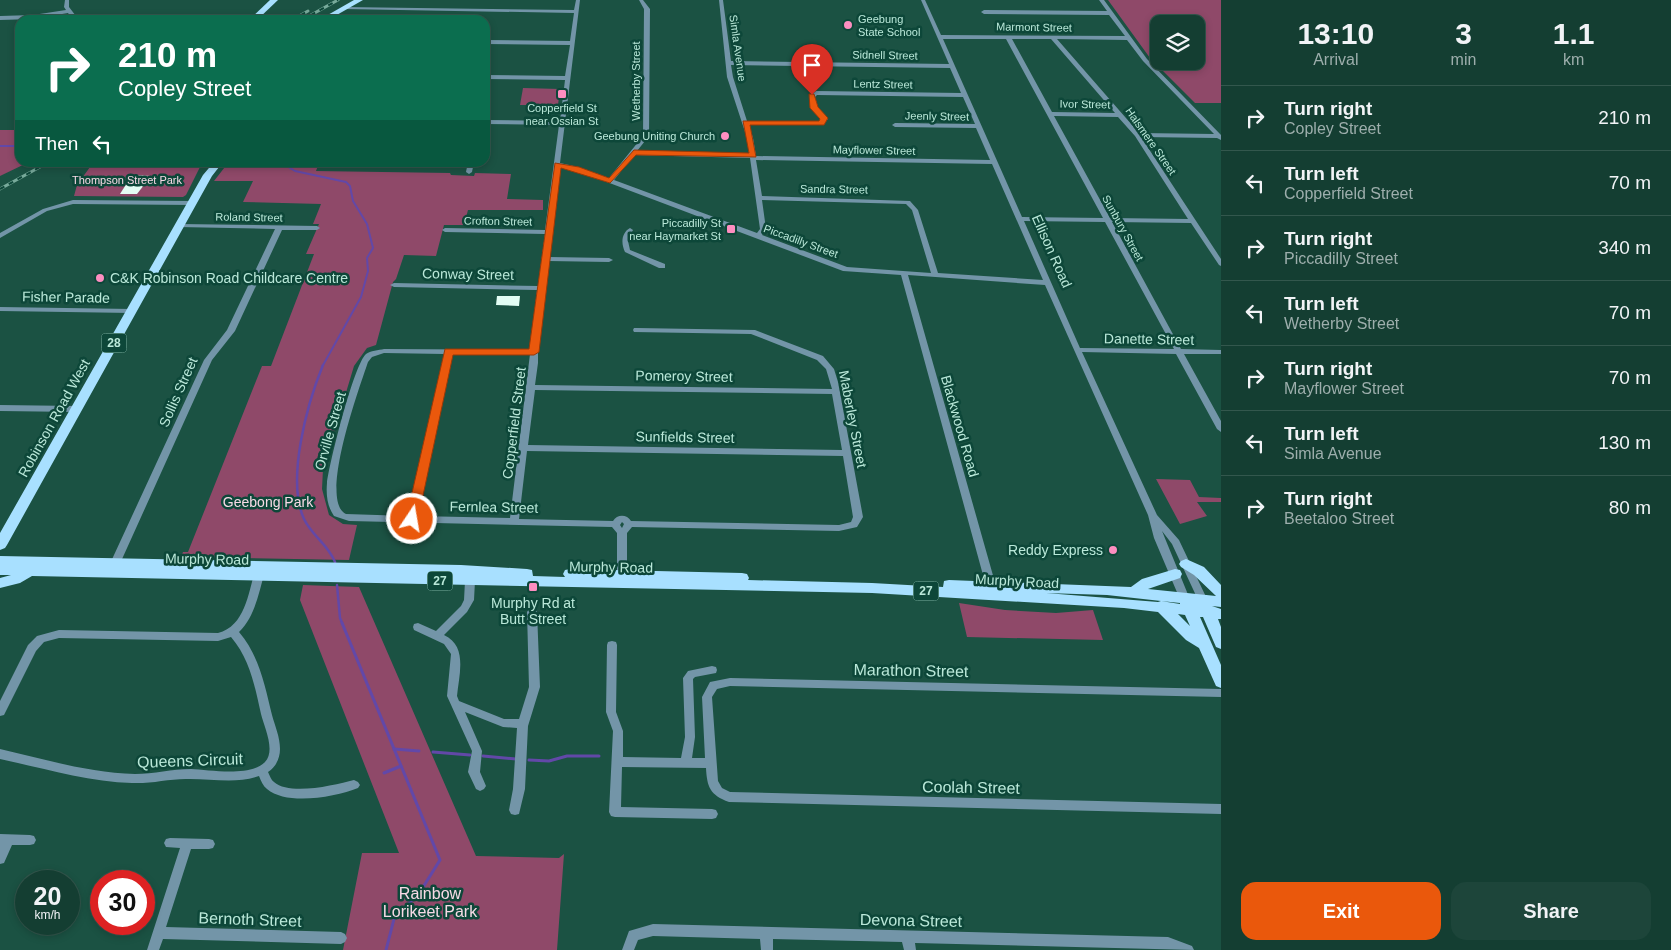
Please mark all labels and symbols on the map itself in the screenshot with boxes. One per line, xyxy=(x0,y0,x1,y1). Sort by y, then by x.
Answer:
place label: Geebung State School xyxy=(858,13,920,38)
street label: Simla Avenue xyxy=(727,14,749,82)
marker: Geebung State School xyxy=(842,19,854,31)
street label: Marmont Street xyxy=(996,20,1072,34)
street label: Wetherby Street xyxy=(630,41,642,121)
pin xyxy=(791,44,833,95)
street label: Sidnell Street xyxy=(852,48,918,62)
street label: Lentz Street xyxy=(853,77,913,91)
marker: Copperfield St near Ossian St xyxy=(556,88,568,100)
street label: Ivor Street xyxy=(1060,98,1110,110)
place label: Copperfield St near Ossian St xyxy=(526,102,598,127)
street label: Halsmere Street xyxy=(1123,105,1179,177)
street label: Jeenly Street xyxy=(905,109,969,123)
place label: Geebung Uniting Church xyxy=(594,130,715,142)
marker: Geebung Uniting Church xyxy=(719,130,731,142)
street label: Mayflower Street xyxy=(833,143,915,157)
park label: Thompson Street Park xyxy=(72,174,183,186)
street label: Sandra Street xyxy=(800,182,868,196)
street label: Sunbury Street xyxy=(1100,193,1146,263)
street label: Roland Street xyxy=(215,210,283,224)
street label: Ellison Road xyxy=(1029,212,1075,290)
street label: Crofton Street xyxy=(464,214,532,228)
place label: Piccadilly St near Haymarket St xyxy=(629,217,721,242)
street label: Piccadilly Street xyxy=(762,222,840,260)
marker: Piccadilly St near Haymarket St xyxy=(725,223,737,235)
street label: Conway Street xyxy=(422,265,514,283)
place label: C&K Robinson Road Childcare Centre xyxy=(110,270,348,286)
marker: C&K Robinson Road Childcare Centre xyxy=(94,272,106,284)
street label: Fisher Parade xyxy=(22,288,110,306)
street label: Danette Street xyxy=(1104,330,1194,348)
road number: 28 xyxy=(102,333,126,352)
street label: Sollis Street xyxy=(155,355,201,429)
street label: Robinson Road West xyxy=(15,356,93,480)
street label: Copperfield Street xyxy=(499,366,529,480)
street label: Pomeroy Street xyxy=(635,367,733,385)
street label: Maberley Street xyxy=(836,369,870,469)
street label: Blackwood Road xyxy=(938,373,982,479)
street label: Orville Street xyxy=(311,390,349,472)
street label: Sunfields Street xyxy=(635,428,735,446)
position arrow xyxy=(385,492,437,544)
park label: Geebong Park xyxy=(223,494,314,510)
street label: Fernlea Street xyxy=(450,498,539,516)
place label: Reddy Express xyxy=(1008,542,1103,558)
marker: Reddy Express xyxy=(1107,544,1119,556)
street label: Murphy Road xyxy=(165,550,249,568)
street label: Murphy Road xyxy=(569,558,653,576)
street label: Murphy Road xyxy=(975,571,1059,591)
road number: 27 xyxy=(428,572,452,590)
marker: Murphy Rd at Butt Street xyxy=(527,581,539,593)
road number: 27 xyxy=(914,582,938,600)
place label: Murphy Rd at Butt Street xyxy=(491,595,575,627)
street label: Marathon Street xyxy=(853,661,969,680)
street label: Queens Circuit xyxy=(137,750,244,771)
street label: Coolah Street xyxy=(922,778,1021,797)
speed limit sign: 30 xyxy=(90,870,155,935)
park label: Rainbow Lorikeet Park xyxy=(383,885,478,920)
street label: Bernoth Street xyxy=(198,909,302,930)
street label: Devona Street xyxy=(860,911,963,930)

